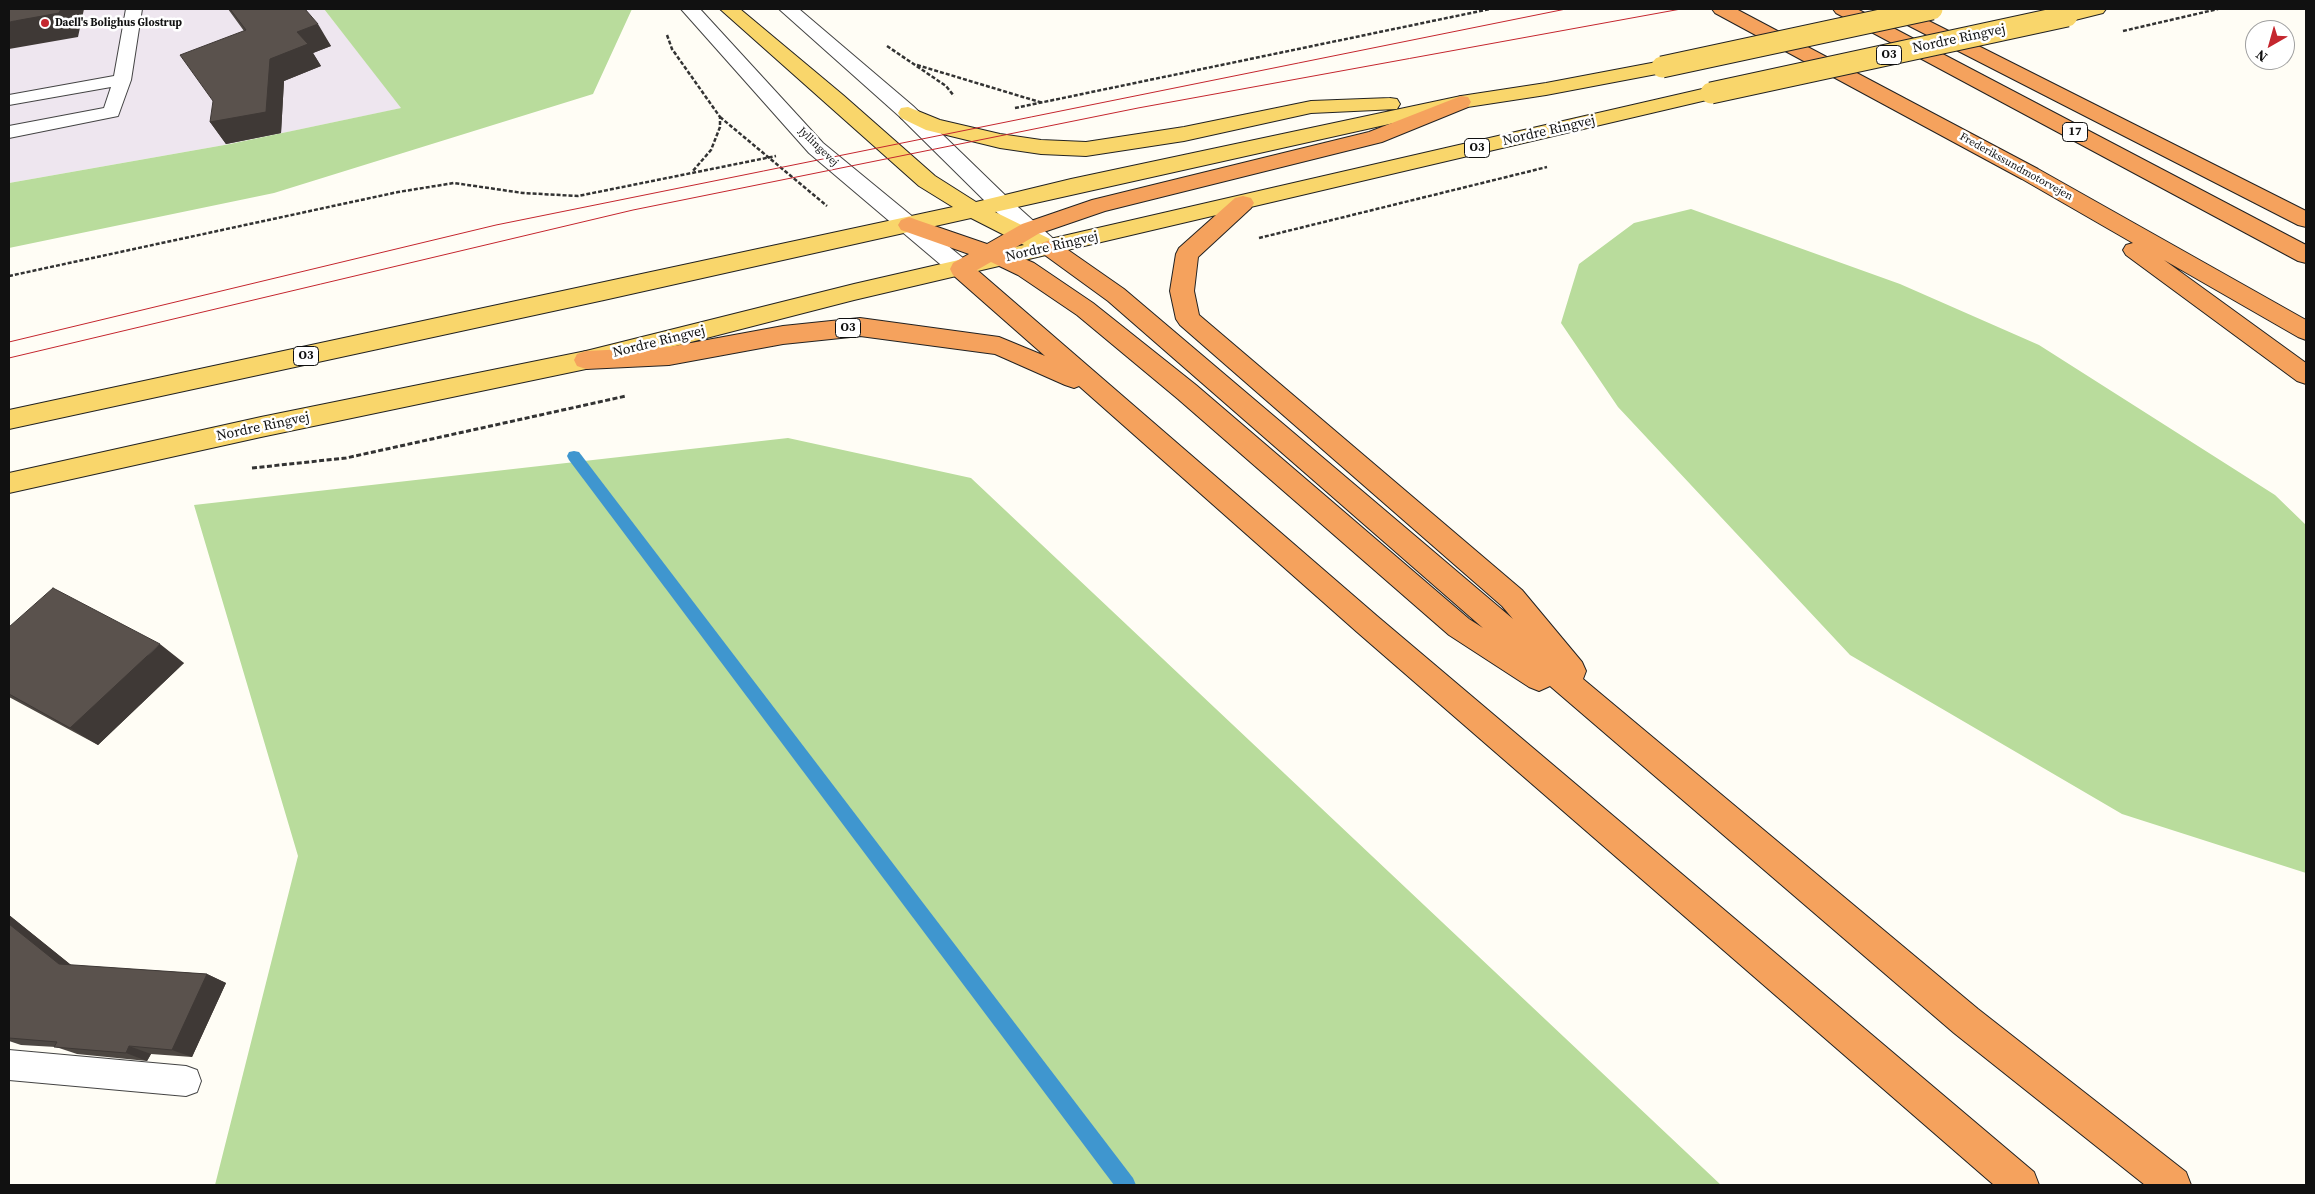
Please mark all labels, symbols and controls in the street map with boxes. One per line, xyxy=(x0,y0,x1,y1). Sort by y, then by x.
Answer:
place label: Daell's Bolighus Glostrup xyxy=(55,16,182,30)
marker: Daell's Bolighus Glostrup xyxy=(39,17,51,29)
north arrow xyxy=(2245,20,2295,70)
street label: Nordre Ringvej xyxy=(1911,21,2007,57)
text: N xyxy=(2251,45,2272,67)
road number: O3 xyxy=(1876,46,1902,64)
street label: Nordre Ringvej xyxy=(1501,112,1597,150)
road number: 17 xyxy=(2062,122,2088,142)
street label: Jyllingevej xyxy=(795,125,841,169)
street label: Frederikssundmotorvejen xyxy=(1957,130,2075,204)
road number: O3 xyxy=(1464,138,1490,158)
street label: Nordre Ringvej xyxy=(1004,228,1100,266)
road number: O3 xyxy=(836,318,860,338)
street label: Nordre Ringvej xyxy=(611,322,707,362)
road number: O3 xyxy=(294,346,318,366)
street label: Nordre Ringvej xyxy=(215,409,311,445)

